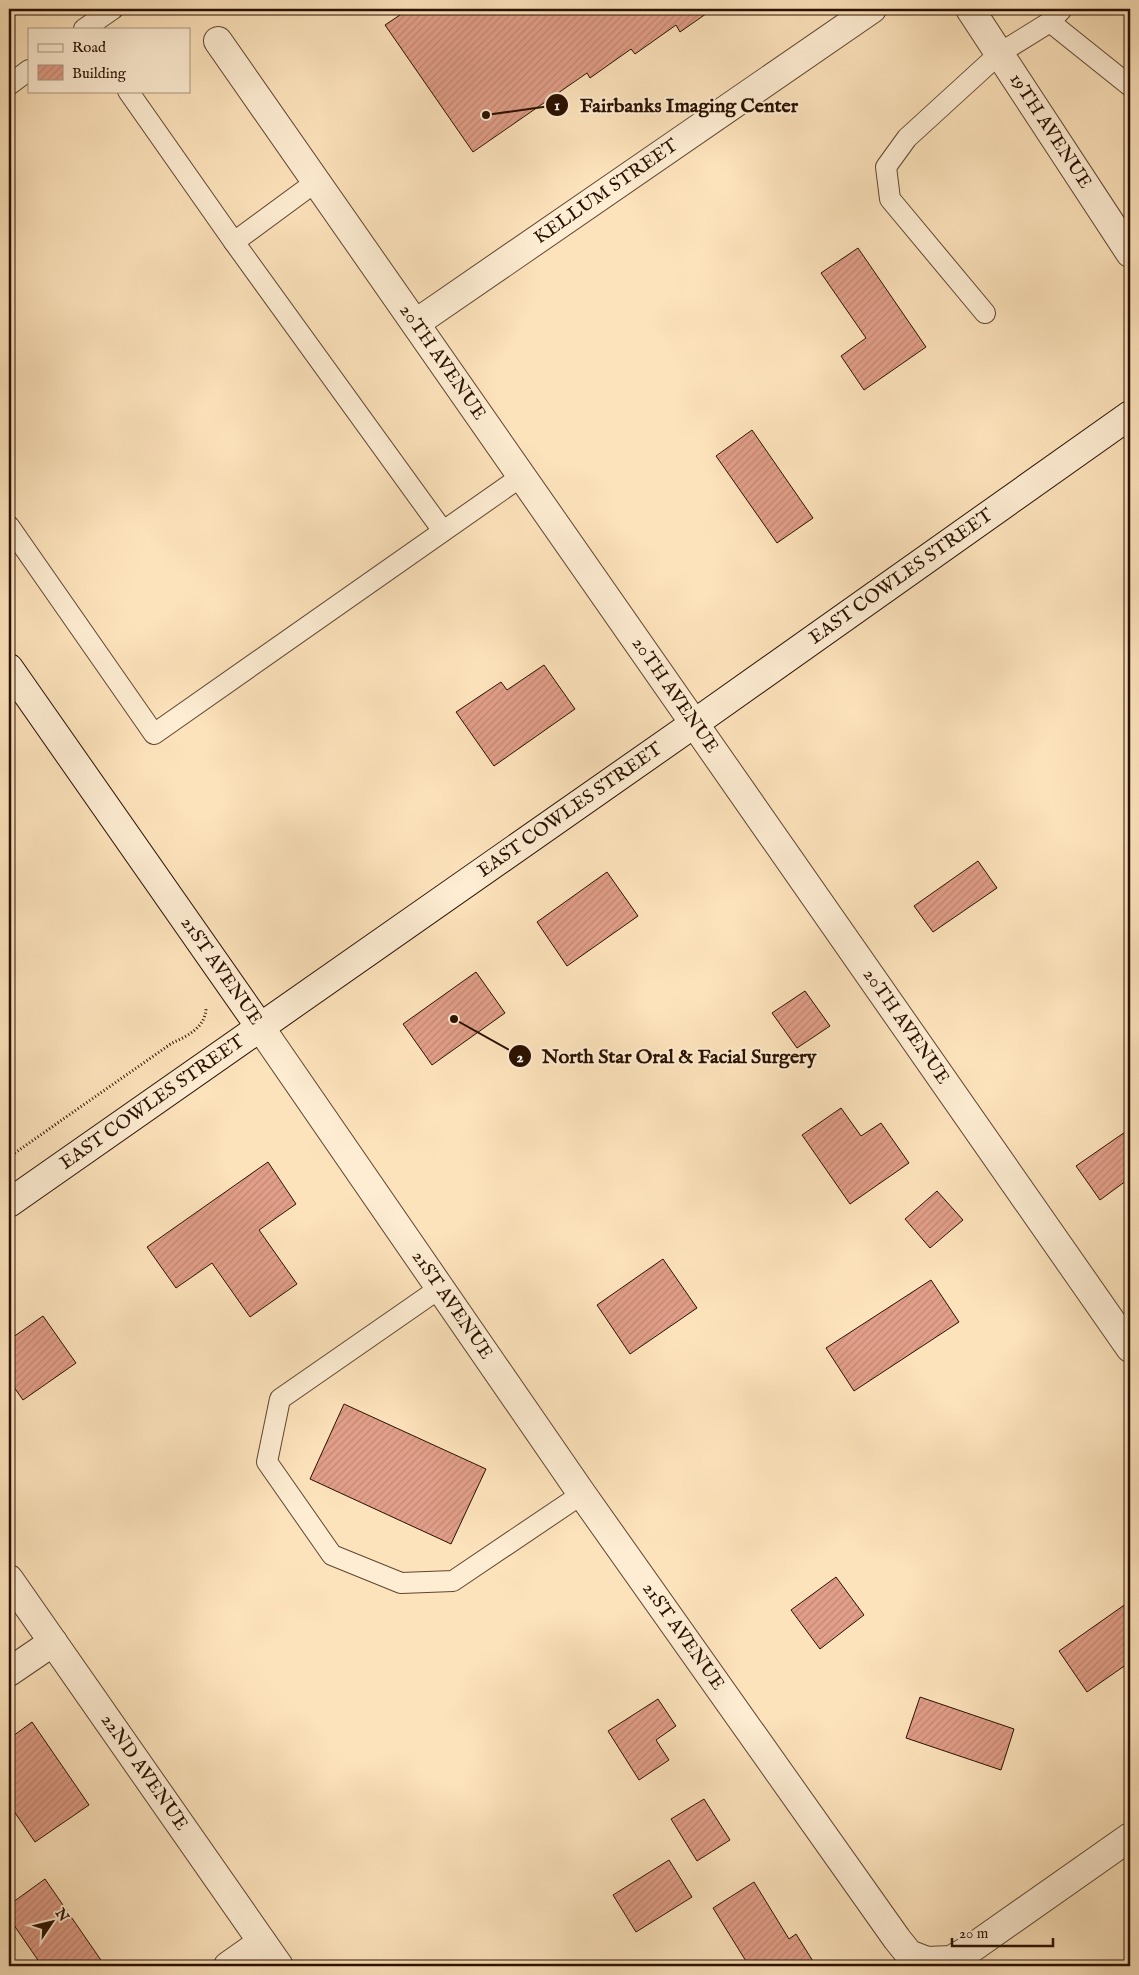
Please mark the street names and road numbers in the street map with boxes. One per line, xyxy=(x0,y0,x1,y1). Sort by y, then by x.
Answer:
street label: 19TH AVENUE xyxy=(1004,69,1097,193)
street label: KELLUM STREET xyxy=(530,134,683,250)
street label: 20TH AVENUE xyxy=(394,300,491,425)
street label: EAST COWLES STREET xyxy=(805,504,998,650)
street label: 20TH AVENUE xyxy=(626,633,723,758)
street label: EAST COWLES STREET xyxy=(473,737,667,883)
street label: 21ST AVENUE xyxy=(175,912,267,1030)
street label: 20TH AVENUE xyxy=(857,964,955,1089)
street label: EAST COWLES STREET xyxy=(55,1030,249,1176)
street label: 21ST AVENUE xyxy=(406,1246,498,1364)
street label: 21ST AVENUE xyxy=(636,1578,729,1695)
street label: 22ND AVENUE xyxy=(95,1709,193,1836)

